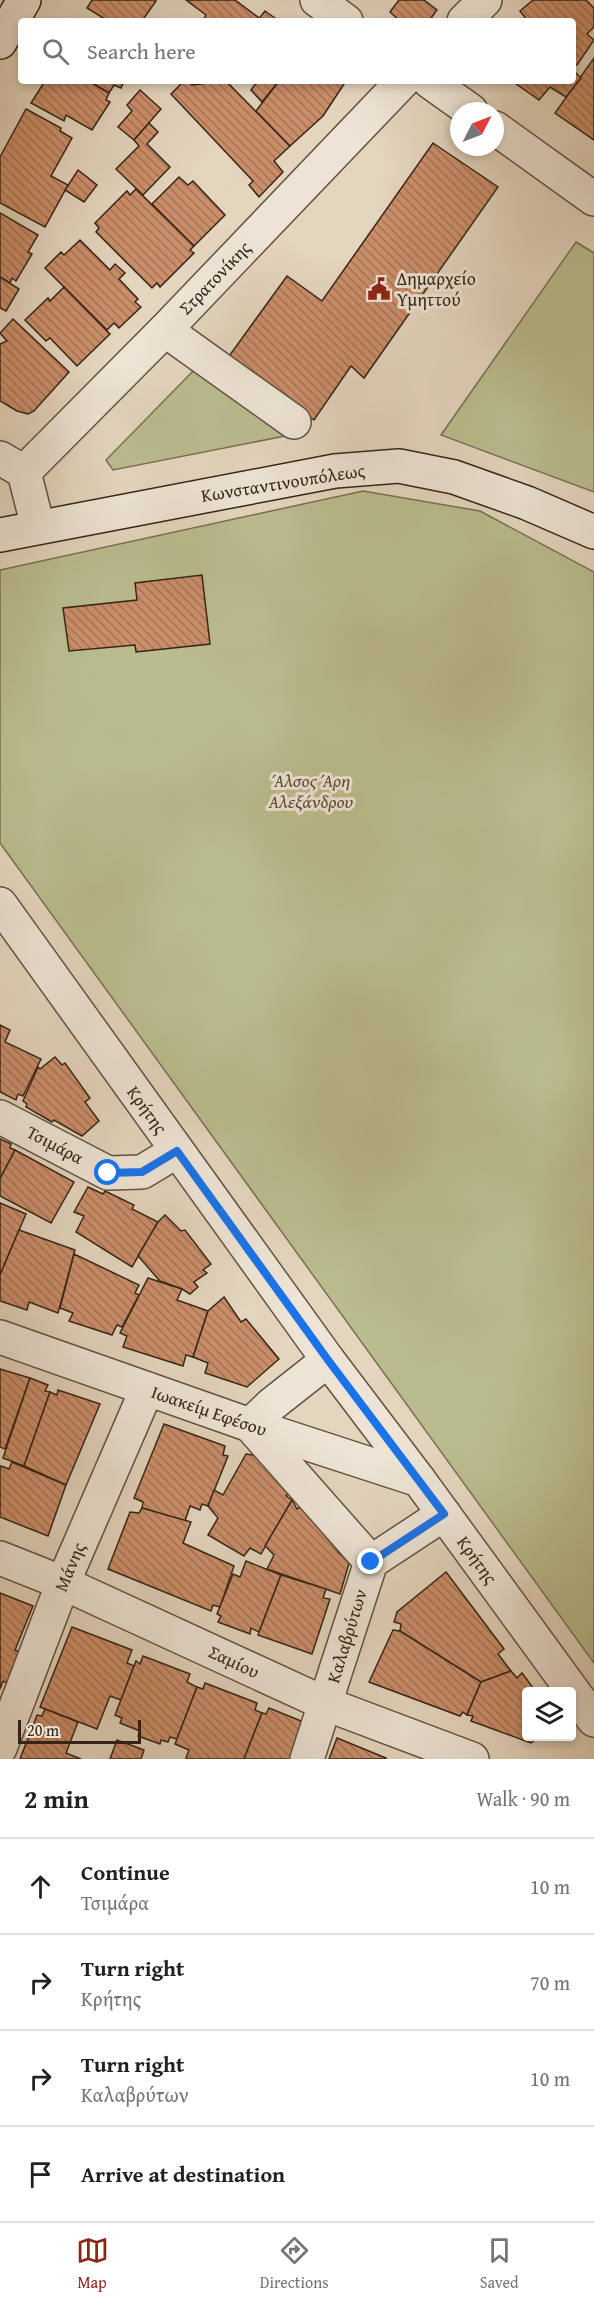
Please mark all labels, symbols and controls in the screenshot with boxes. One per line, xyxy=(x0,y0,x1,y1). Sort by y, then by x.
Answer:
search box xyxy=(18,18,576,84)
icon: search xyxy=(39,35,72,68)
text: Search here xyxy=(87,35,196,67)
north arrow xyxy=(450,102,504,156)
street label: Στρατονίκης xyxy=(172,234,257,321)
place label: Δημαρχείο Υμηττού xyxy=(396,265,476,313)
public building icon: Δημαρχείο Υμηττού xyxy=(366,276,392,302)
street label: Κωνσταντινουπόλεως xyxy=(199,456,367,509)
park label: Άλσος Άρη Αλεξάνδρου xyxy=(268,767,354,815)
street label: Κρήτης xyxy=(121,1080,174,1140)
street label: Τσιμάρα xyxy=(22,1118,89,1171)
route start xyxy=(94,1159,120,1185)
street label: Ιωακείμ Εφέσου xyxy=(148,1378,271,1443)
street label: Κρήτης xyxy=(451,1530,504,1590)
street label: Μάνης xyxy=(47,1538,92,1596)
route end xyxy=(357,1548,383,1574)
street label: Καλαβρύτων xyxy=(319,1585,374,1686)
street label: Σαμίου xyxy=(204,1638,264,1685)
map controls xyxy=(522,1687,576,1741)
button: layers xyxy=(522,1687,576,1741)
scale bar xyxy=(18,1717,141,1744)
text: 20 m xyxy=(27,1718,59,1742)
text: 2 min xyxy=(24,1779,89,1818)
text: Walk · 90 m xyxy=(476,1784,570,1813)
text: Continue xyxy=(81,1856,170,1888)
icon: ahead xyxy=(24,1870,57,1903)
text: 10 m xyxy=(530,1872,570,1901)
text: Τσιμάρα xyxy=(81,1888,149,1917)
text: Turn right xyxy=(81,1952,184,1984)
icon: right xyxy=(24,1966,57,1999)
text: 70 m xyxy=(530,1968,570,1997)
text: Κρήτης xyxy=(81,1984,141,2013)
text: Turn right xyxy=(81,2048,184,2080)
icon: right xyxy=(24,2062,57,2095)
text: 10 m xyxy=(530,2064,570,2093)
text: Καλαβρύτων xyxy=(81,2080,189,2109)
icon: arrive xyxy=(24,2158,57,2191)
text: Arrive at destination xyxy=(81,2158,285,2190)
tab: Map xyxy=(76,2234,109,2294)
tab: Directions xyxy=(260,2234,329,2294)
tab: Saved xyxy=(480,2234,518,2294)

